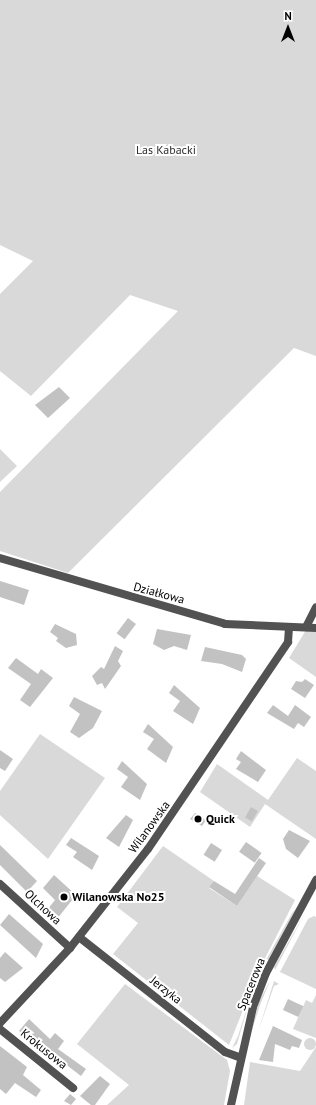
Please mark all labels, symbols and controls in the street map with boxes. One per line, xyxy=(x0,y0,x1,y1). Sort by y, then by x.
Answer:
north arrow xyxy=(268,8,308,48)
text: N xyxy=(284,9,292,23)
park label: Las Kabacki xyxy=(136,143,196,157)
street label: Działkowa xyxy=(132,579,186,607)
street label: Wilanowska xyxy=(125,798,173,856)
place label: Quick xyxy=(206,812,235,826)
marker: Quick xyxy=(193,814,203,824)
street label: Olchowa xyxy=(22,886,64,928)
place label: Wilanowska No25 xyxy=(72,890,164,904)
marker: Wilanowska No25 xyxy=(59,892,69,902)
street label: Spacerowa xyxy=(234,956,268,1012)
street label: Jerzyka xyxy=(147,973,185,1007)
street label: Krokusowa xyxy=(18,1026,70,1072)

